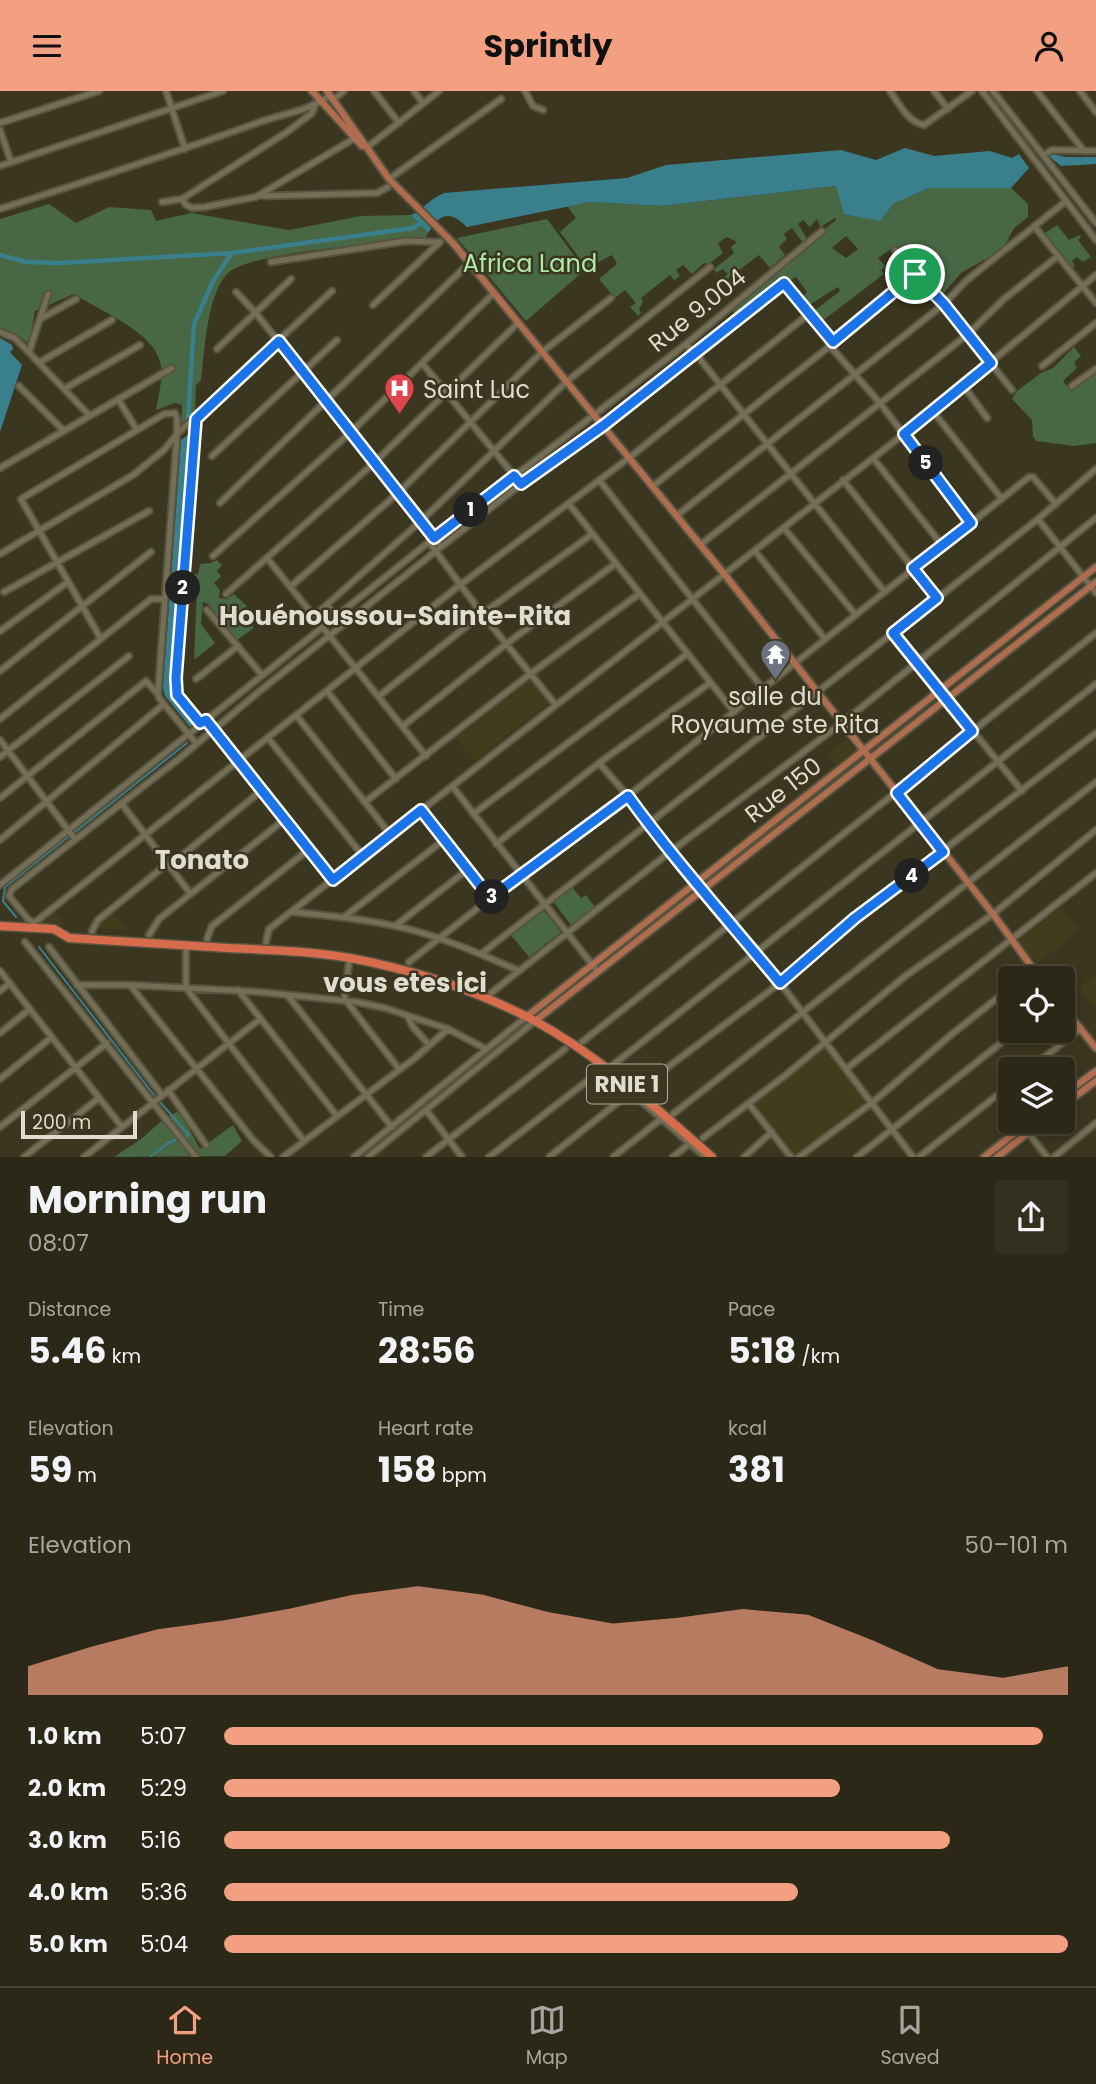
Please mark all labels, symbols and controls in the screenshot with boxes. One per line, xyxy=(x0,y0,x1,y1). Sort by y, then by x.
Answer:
text: Sprintly xyxy=(484,23,612,68)
icon: menu xyxy=(28,27,66,65)
icon: person xyxy=(1030,27,1068,65)
pin xyxy=(885,244,945,304)
park label: Africa Land xyxy=(463,247,597,280)
icon: arrive xyxy=(896,255,934,293)
street label: Rue 9.004 xyxy=(641,260,753,360)
hospital icon: Saint Luc xyxy=(383,372,417,416)
place label: Saint Luc xyxy=(423,373,530,406)
pin: 5 xyxy=(908,445,944,481)
text: 5 xyxy=(919,449,932,476)
pin: 1 xyxy=(454,493,489,527)
text: 1 xyxy=(467,496,474,523)
pin: 2 xyxy=(166,571,200,605)
text: 2 xyxy=(177,574,188,601)
district label: Houénoussou-Sainte-Rita xyxy=(219,598,571,634)
temple icon: salle du Royaume ste Rita xyxy=(758,637,792,681)
place label: salle du Royaume ste Rita xyxy=(670,680,880,741)
street label: Rue 150 xyxy=(738,750,828,830)
district label: Tonato xyxy=(155,842,249,878)
pin: 4 xyxy=(894,859,930,893)
text: 4 xyxy=(905,862,918,889)
pin: 3 xyxy=(475,879,510,915)
text: 3 xyxy=(486,883,497,910)
district label: vous etes ici xyxy=(323,965,487,1001)
map controls xyxy=(998,966,1075,1134)
button: locate xyxy=(998,966,1075,1043)
button: layers xyxy=(998,1057,1075,1134)
road number: RNIE 1 xyxy=(587,1065,667,1103)
scale bar xyxy=(21,1107,136,1139)
text: 200 m xyxy=(32,1109,91,1136)
text: Morning run xyxy=(28,1173,267,1226)
button: share xyxy=(994,1180,1068,1254)
text: 08:07 xyxy=(28,1227,89,1259)
text: Distance xyxy=(28,1296,111,1323)
text: Time xyxy=(378,1296,424,1323)
text: Pace xyxy=(728,1296,775,1323)
text: 5.46 xyxy=(28,1326,107,1375)
text: 28:56 xyxy=(378,1326,476,1375)
text: 5:18 xyxy=(728,1326,797,1375)
text: km xyxy=(107,1343,141,1370)
text: /km xyxy=(797,1343,840,1370)
text: Elevation xyxy=(28,1415,114,1442)
text: Heart rate xyxy=(378,1415,473,1442)
text: kcal xyxy=(728,1415,767,1442)
text: 59 xyxy=(28,1445,72,1494)
text: 158 xyxy=(378,1445,437,1494)
text: 381 xyxy=(728,1445,785,1494)
text: m xyxy=(72,1462,97,1489)
text: bpm xyxy=(437,1462,487,1489)
text: Elevation xyxy=(28,1529,132,1561)
text: 50–101 m xyxy=(965,1529,1068,1561)
text: 1.0 km xyxy=(28,1720,102,1752)
text: 5:07 xyxy=(140,1720,186,1752)
text: 2.0 km xyxy=(28,1772,106,1804)
text: 5:29 xyxy=(140,1772,187,1804)
text: 3.0 km xyxy=(28,1824,107,1856)
text: 5:16 xyxy=(140,1824,181,1856)
text: 4.0 km xyxy=(28,1876,109,1908)
text: 5:36 xyxy=(140,1876,188,1908)
text: 5.0 km xyxy=(28,1928,108,1960)
text: 5:04 xyxy=(140,1928,188,1960)
tab: Home xyxy=(156,2001,213,2072)
tab: Map xyxy=(526,2001,568,2072)
tab: Saved xyxy=(880,2001,940,2072)

